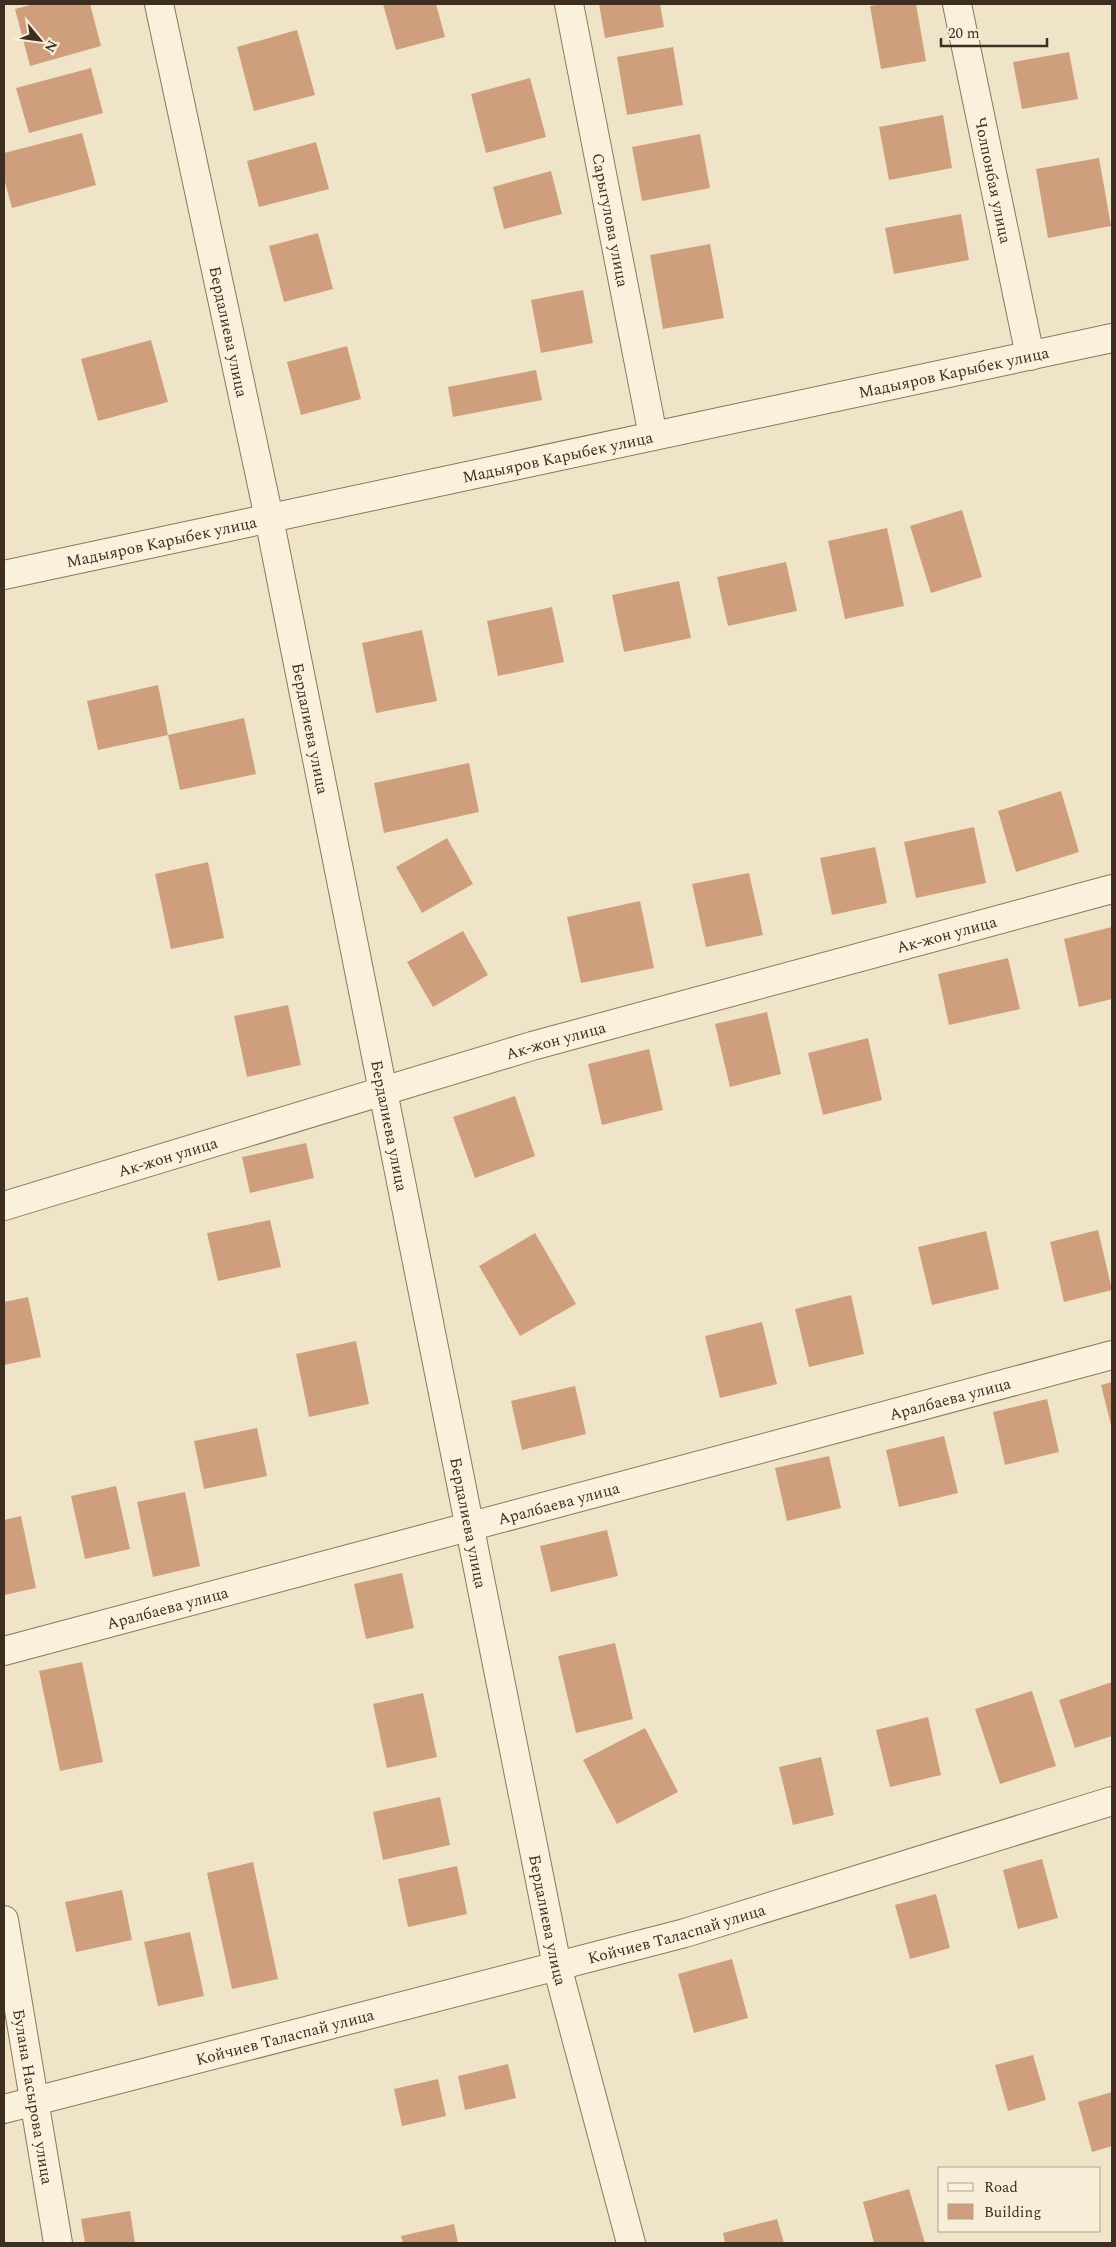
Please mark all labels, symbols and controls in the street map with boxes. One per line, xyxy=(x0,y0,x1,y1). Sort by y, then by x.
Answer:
north arrow xyxy=(15,15,65,65)
scale bar xyxy=(941,15,1047,47)
text: 20 m xyxy=(948,22,980,45)
text: N xyxy=(39,36,63,56)
street label: Чолпонбая улица xyxy=(968,115,1017,246)
street label: Сарыгулова улица xyxy=(585,151,635,289)
street label: Бердалиева улица xyxy=(202,264,254,400)
street label: Мадыяров Карыбек улица xyxy=(856,341,1051,405)
street label: Мадыяров Карыбек улица xyxy=(460,425,655,490)
street label: Мадыяров Карыбек улица xyxy=(64,510,259,574)
street label: Бердалиева улица xyxy=(285,661,335,796)
street label: Ак-жон улица xyxy=(894,910,1000,960)
street label: Ак-жон улица xyxy=(503,1016,609,1066)
street label: Бердалиева улица xyxy=(364,1058,414,1194)
street label: Ак-жон улица xyxy=(115,1131,221,1184)
street label: Аралбаева улица xyxy=(887,1371,1014,1427)
street label: Бердалиева улица xyxy=(443,1455,493,1591)
street label: Аралбаева улица xyxy=(495,1476,623,1532)
street label: Аралбаева улица xyxy=(104,1581,231,1636)
street label: Бердалиева улица xyxy=(522,1852,573,1989)
street label: Койчиев Таласпай улица xyxy=(585,1898,769,1971)
street label: Койчиев Таласпай улица xyxy=(193,2003,377,2072)
street label: Булана Насырова улица xyxy=(6,2007,59,2186)
legend xyxy=(938,2167,1101,2232)
text: Road xyxy=(984,2176,1018,2199)
text: Building xyxy=(984,2201,1041,2224)

